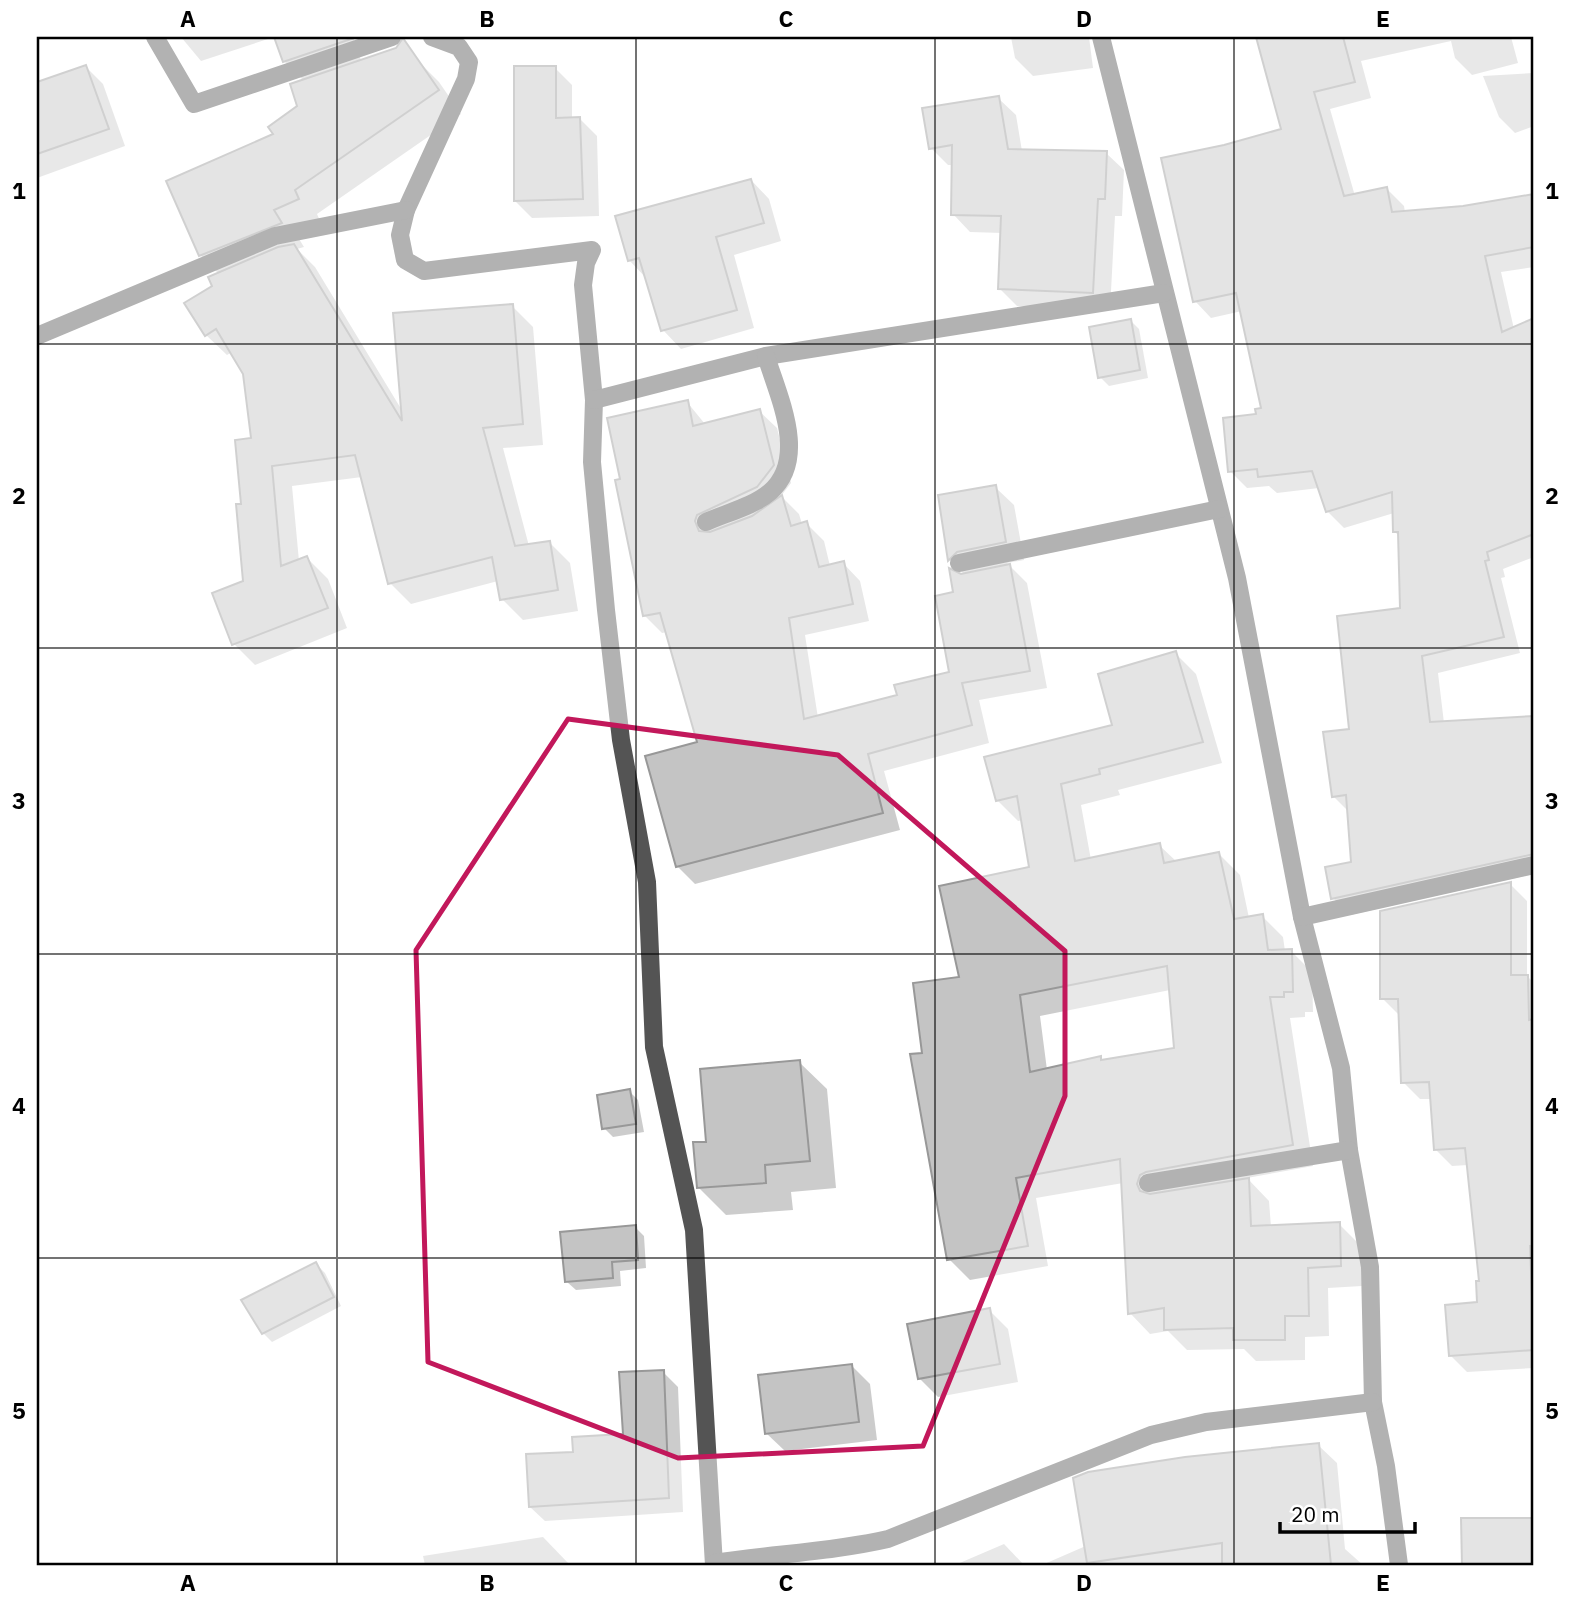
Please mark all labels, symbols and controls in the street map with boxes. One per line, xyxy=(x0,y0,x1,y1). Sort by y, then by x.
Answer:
text: A xyxy=(180,3,196,33)
text: B xyxy=(479,3,495,33)
text: C xyxy=(779,3,794,33)
text: D xyxy=(1076,3,1092,33)
text: E xyxy=(1376,3,1390,33)
text: 1 xyxy=(12,175,26,205)
text: 1 xyxy=(1545,175,1559,205)
text: 2 xyxy=(12,480,26,510)
text: 2 xyxy=(1545,480,1559,510)
text: 3 xyxy=(12,785,26,815)
text: 3 xyxy=(1545,785,1559,815)
text: 4 xyxy=(12,1090,26,1120)
text: 4 xyxy=(1545,1090,1559,1120)
text: 5 xyxy=(12,1395,26,1425)
text: 5 xyxy=(1545,1395,1559,1425)
scale bar xyxy=(1280,1490,1415,1534)
text: 20 m xyxy=(1291,1500,1340,1528)
text: A xyxy=(180,1567,196,1597)
text: B xyxy=(479,1567,495,1597)
text: C xyxy=(779,1567,794,1597)
text: D xyxy=(1076,1567,1092,1597)
text: E xyxy=(1376,1567,1390,1597)

